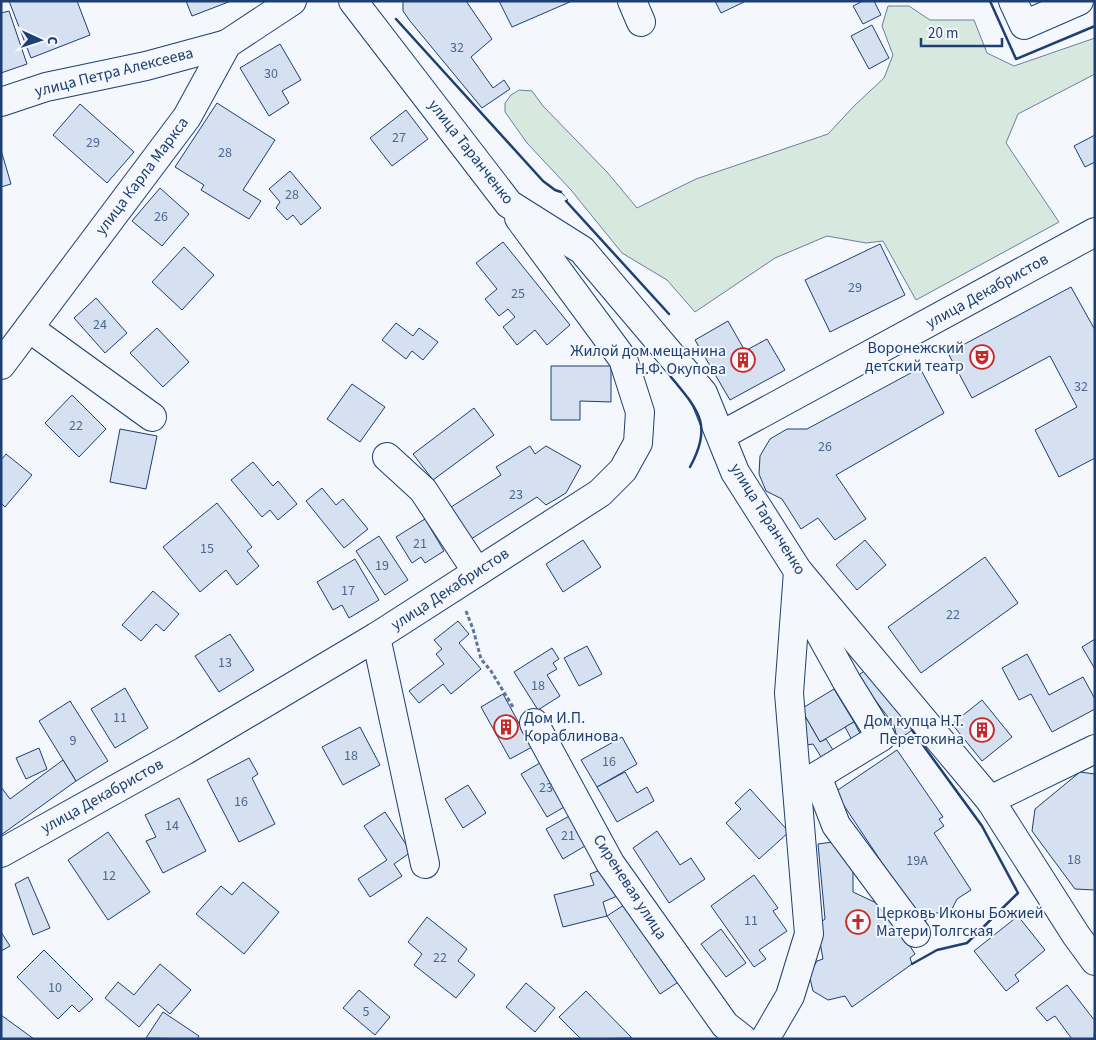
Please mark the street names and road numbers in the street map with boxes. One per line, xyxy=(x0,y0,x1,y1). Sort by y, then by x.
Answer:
street label: улица Петра Алексеева xyxy=(32,42,196,102)
street label: улица Таранченко xyxy=(423,95,519,209)
street label: улица Карла Маркса xyxy=(90,112,194,240)
street label: улица Декабристов xyxy=(922,248,1052,334)
street label: улица Таранченко xyxy=(725,459,811,579)
street label: улица Декабристов xyxy=(387,542,513,636)
street label: улица Декабристов xyxy=(37,753,167,839)
street label: Сиреневая улица xyxy=(588,830,672,944)

